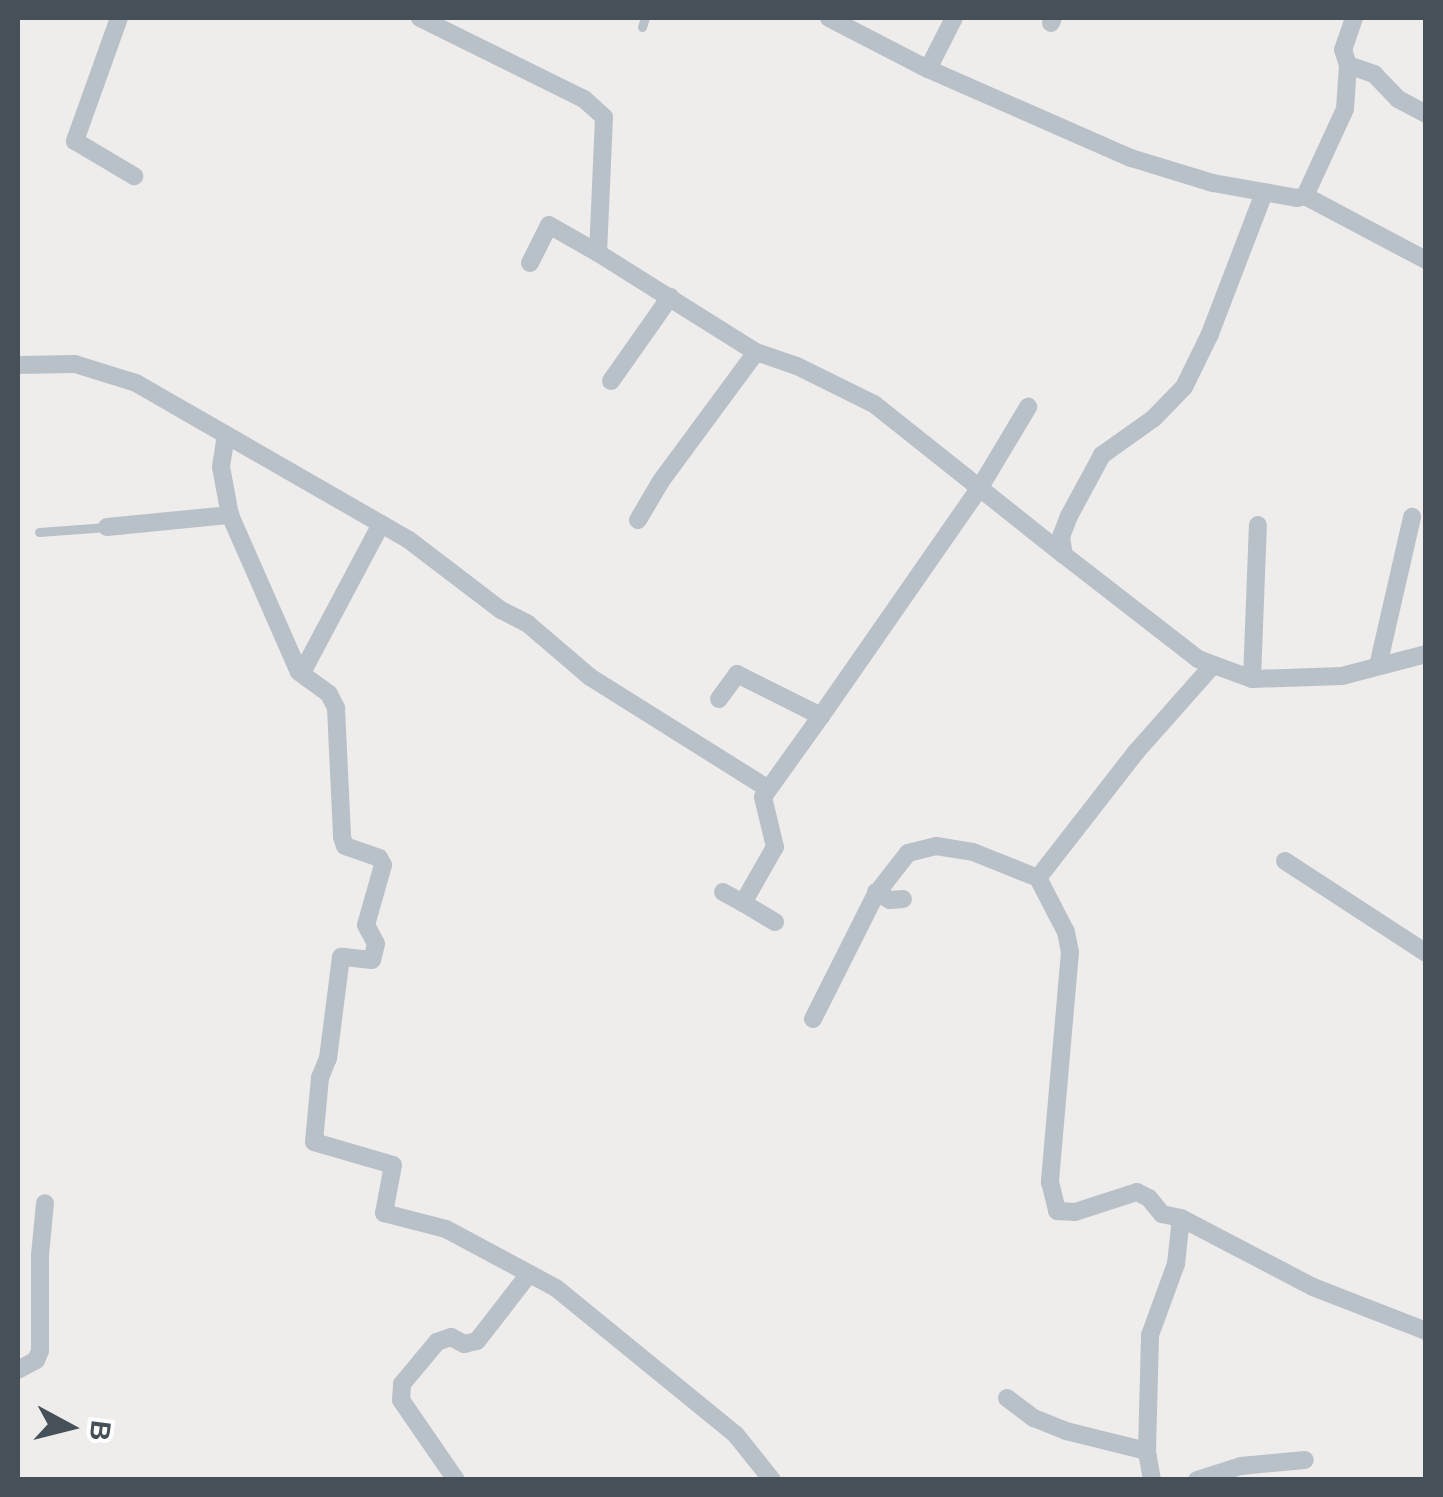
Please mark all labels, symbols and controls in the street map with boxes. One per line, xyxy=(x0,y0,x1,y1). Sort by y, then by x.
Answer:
north arrow xyxy=(20,1377,120,1477)
text: B xyxy=(84,1419,117,1443)

